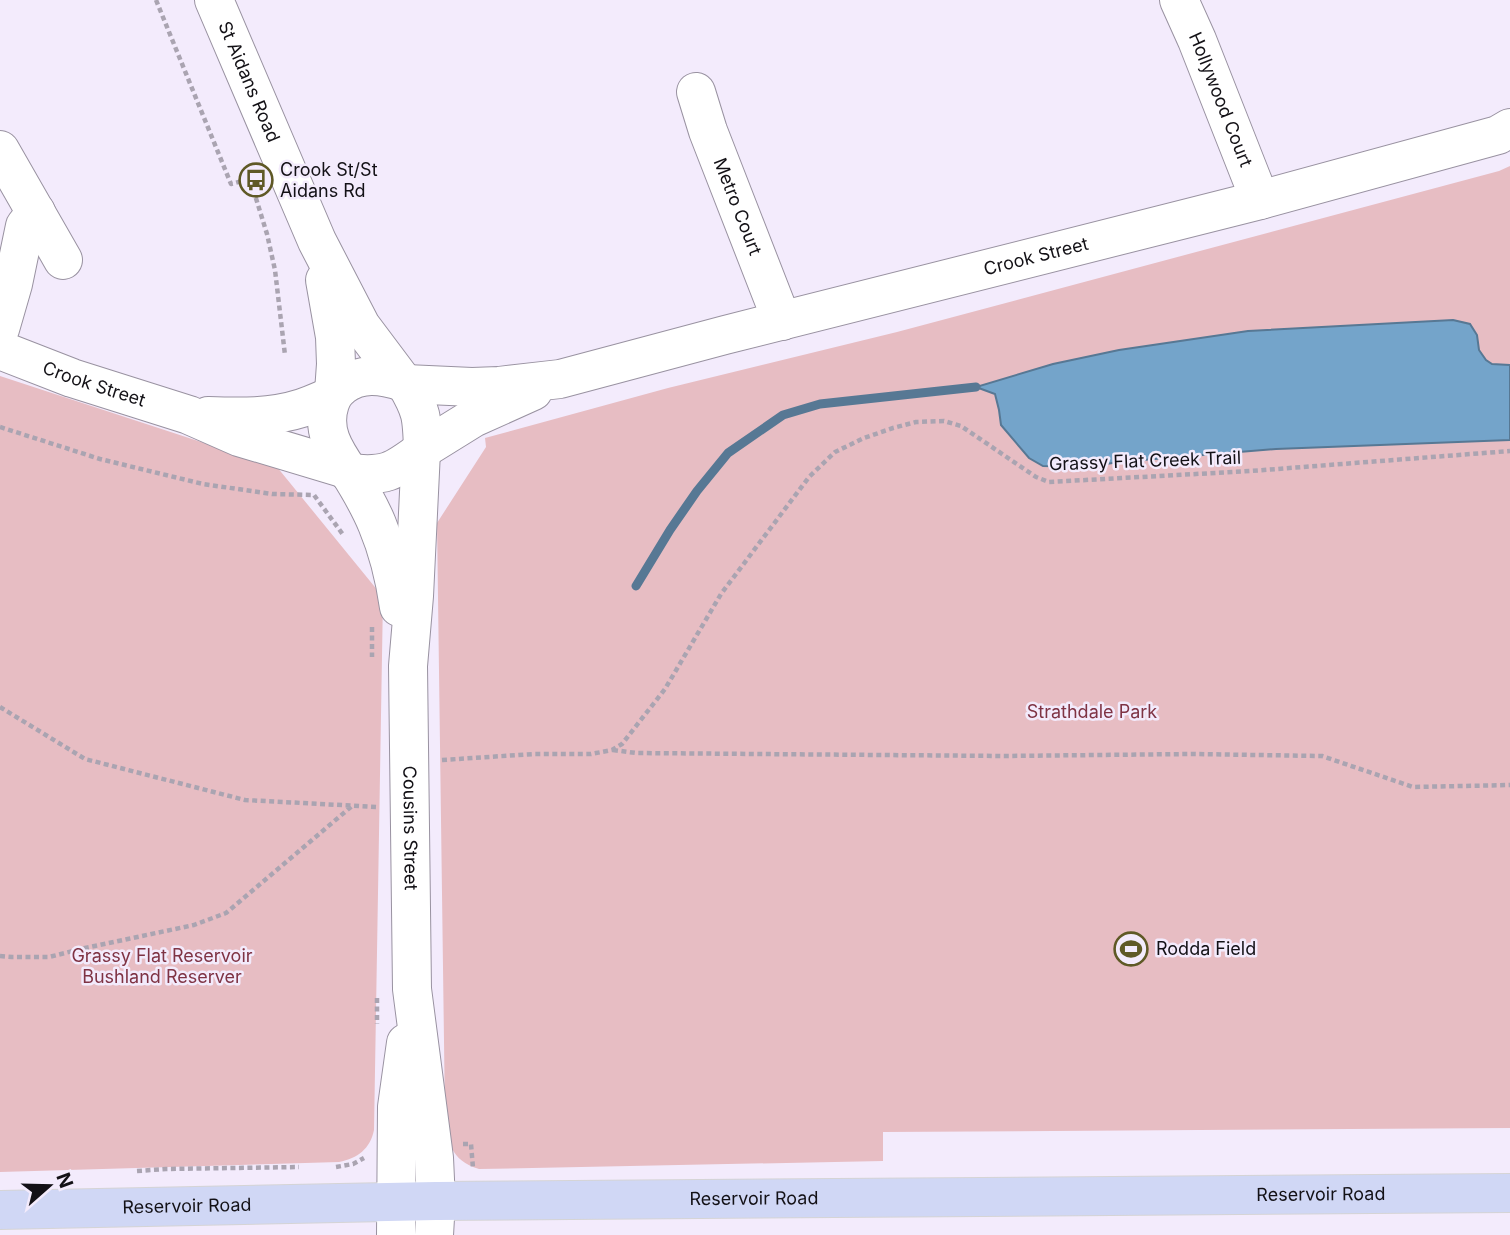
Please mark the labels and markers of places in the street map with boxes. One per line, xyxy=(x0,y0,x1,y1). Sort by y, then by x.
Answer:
place label: Crook St/St Aidans Rd xyxy=(280,159,378,201)
bus stop icon: Crook St/St Aidans Rd xyxy=(237,161,275,199)
sports icon: Rodda Field xyxy=(1112,930,1150,968)
place label: Rodda Field xyxy=(1156,938,1256,959)

